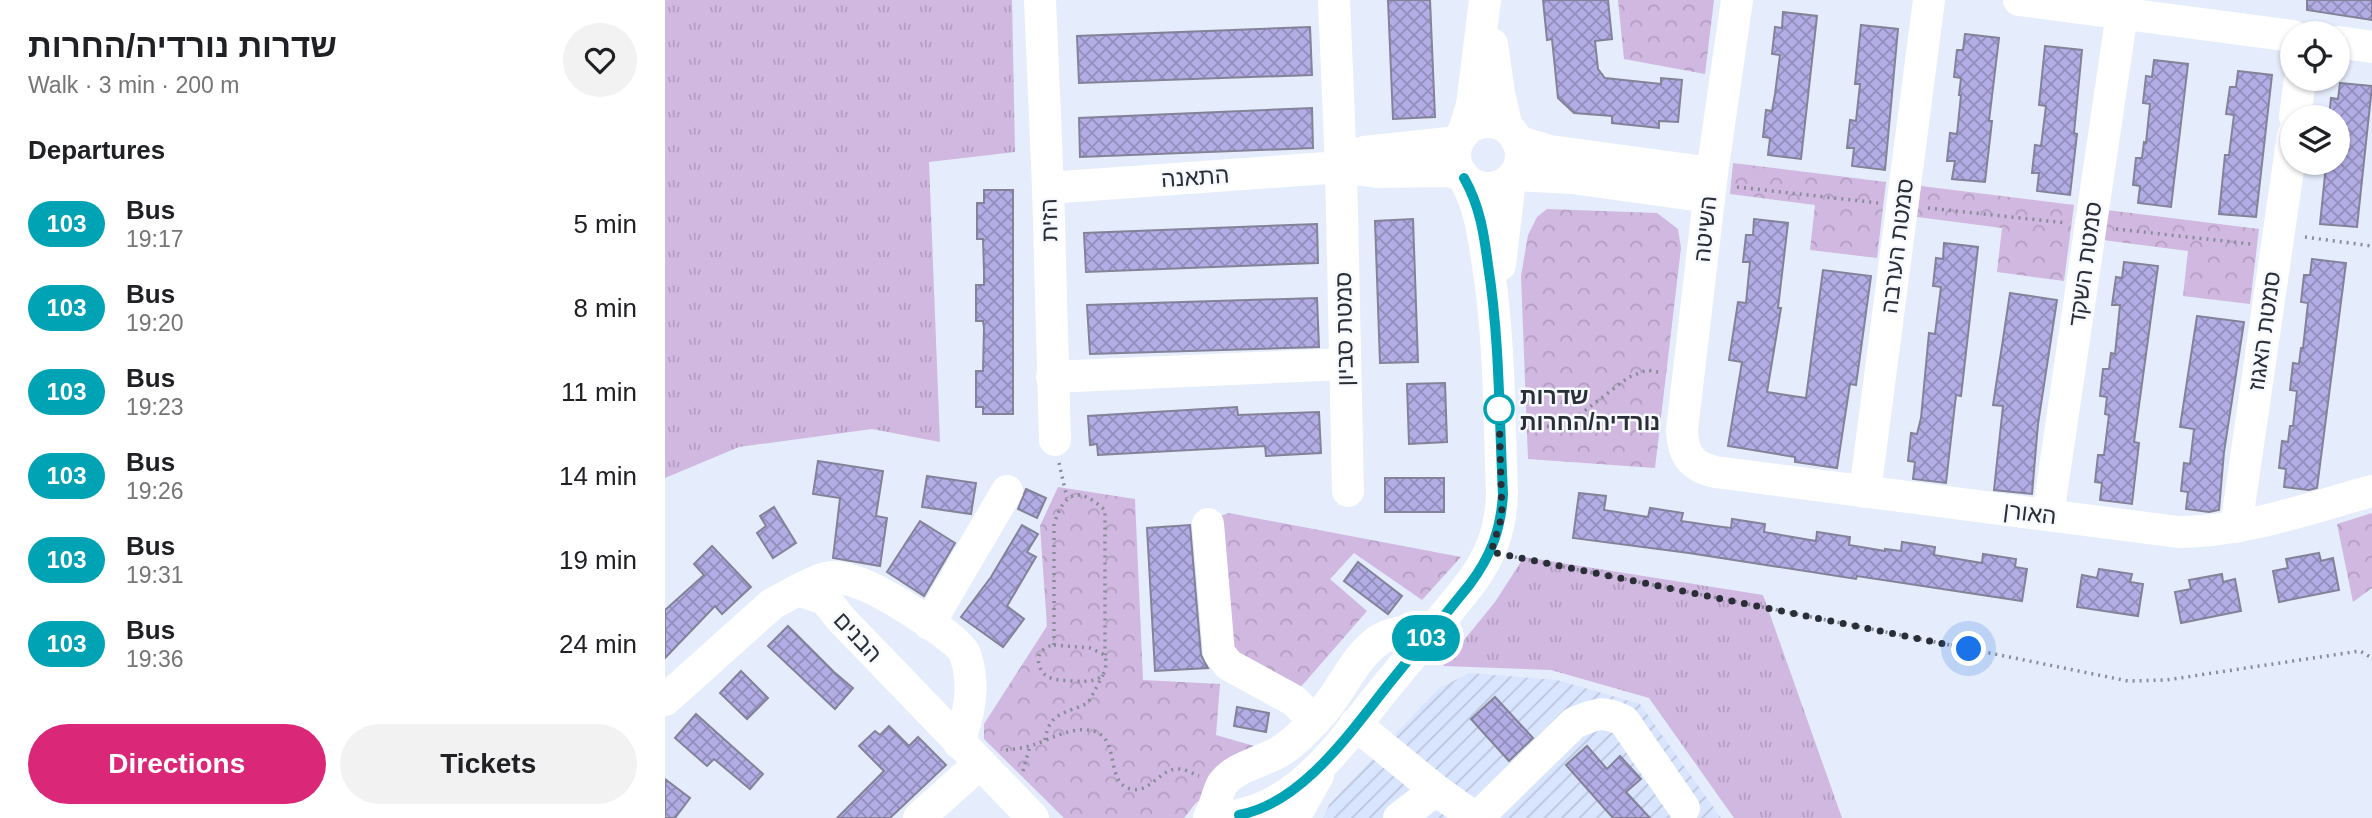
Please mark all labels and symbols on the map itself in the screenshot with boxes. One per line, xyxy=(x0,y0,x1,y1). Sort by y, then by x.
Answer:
street label: התאנה xyxy=(1160,162,1230,192)
street label: סמטת הערבה xyxy=(1876,177,1918,315)
street label: השיטה xyxy=(1689,194,1721,264)
street label: הזית xyxy=(1036,198,1062,242)
street label: סמטת השקד xyxy=(2063,200,2107,328)
street label: סמטת האגוז xyxy=(2243,270,2285,392)
street label: סמטת סביון xyxy=(1330,272,1358,386)
place label: שדרות נורדיה/החרות xyxy=(1520,383,1660,435)
marker: שדרות נורדיה/החרות xyxy=(1484,394,1514,424)
street label: האורן xyxy=(2002,497,2058,529)
street label: הבנים xyxy=(829,607,887,667)
line badge: 103 xyxy=(1386,615,1466,661)
your location xyxy=(1951,631,1986,666)

